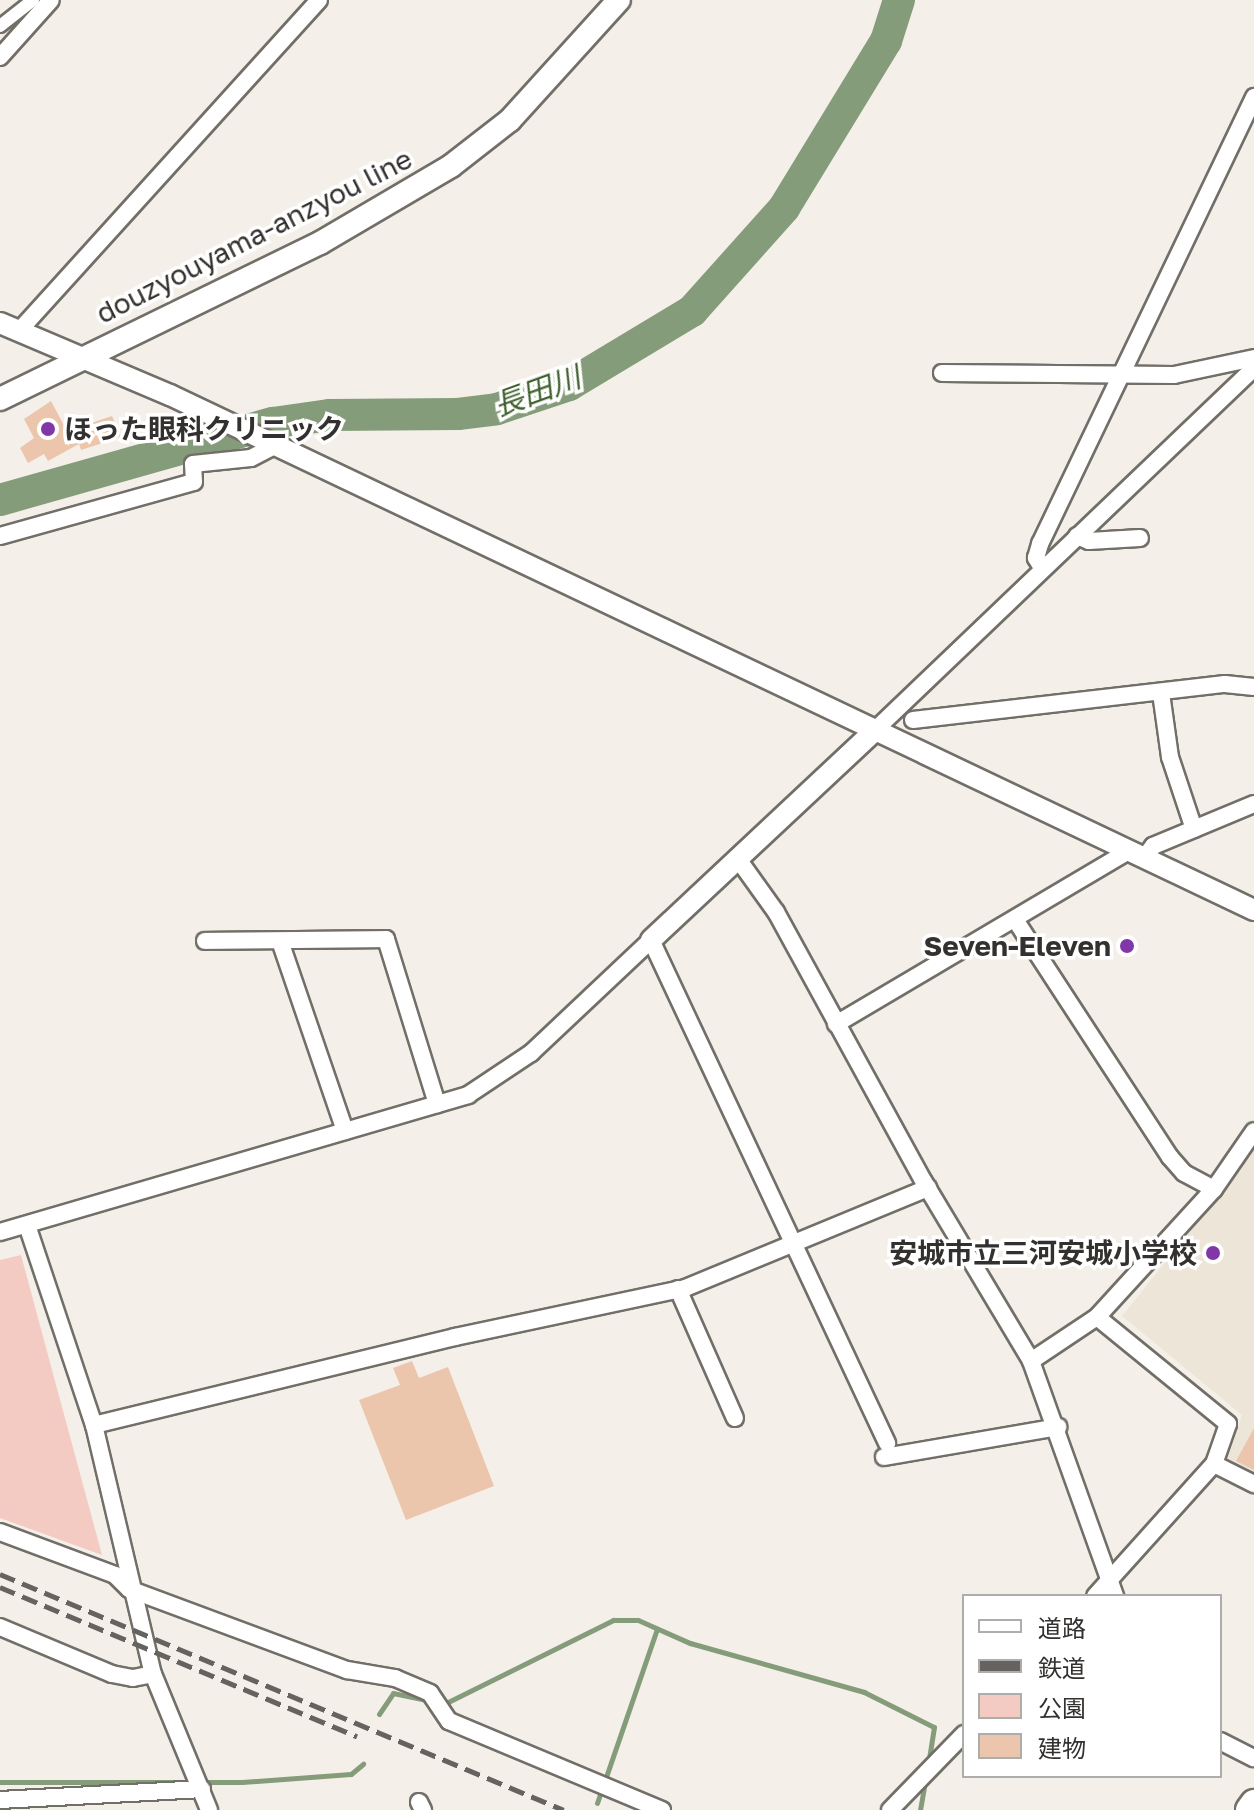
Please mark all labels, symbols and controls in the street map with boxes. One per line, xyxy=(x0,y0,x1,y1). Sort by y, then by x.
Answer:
street label: douzyouyama-anzyou line xyxy=(91,142,417,330)
water label: 長田川 xyxy=(489,359,585,423)
place label: ほった眼科クリニック xyxy=(64,412,344,446)
marker: ほった眼科クリニック xyxy=(39,420,57,438)
place label: Seven-Eleven xyxy=(924,929,1111,963)
marker: Seven-Eleven xyxy=(1118,937,1136,955)
place label: 安城市立三河安城小学校 xyxy=(889,1236,1197,1270)
marker: 安城市立三河安城小学校 xyxy=(1204,1244,1222,1262)
legend xyxy=(962,1594,1222,1778)
text: 道路 xyxy=(1038,1613,1086,1642)
text: 鉄道 xyxy=(1038,1653,1086,1682)
text: 公園 xyxy=(1038,1693,1086,1722)
text: 建物 xyxy=(1038,1733,1086,1762)

